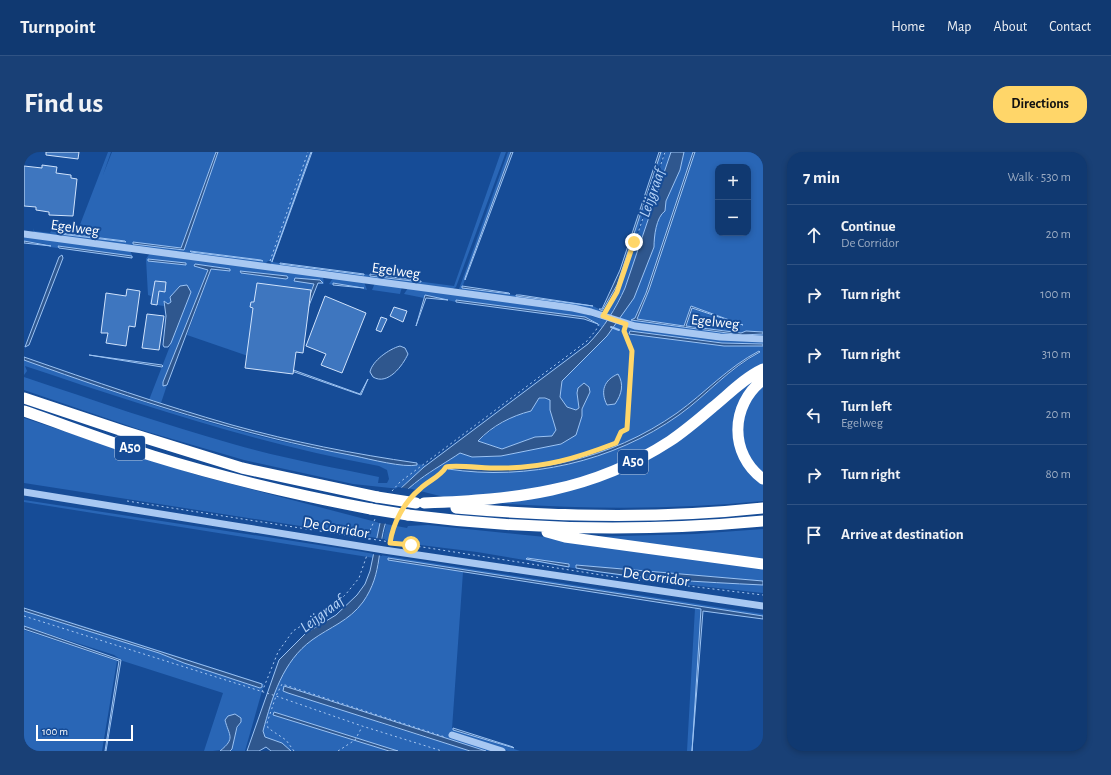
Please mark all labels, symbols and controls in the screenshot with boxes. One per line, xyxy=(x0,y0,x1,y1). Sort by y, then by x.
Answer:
text: Turnpoint xyxy=(20,18,95,37)
text: Home xyxy=(891,20,925,34)
text: Map xyxy=(947,20,971,34)
text: About xyxy=(993,20,1027,34)
text: Contact xyxy=(1049,20,1091,34)
button: Directions xyxy=(993,86,1087,123)
text: Find us xyxy=(24,90,103,118)
water label: Leijgraaf xyxy=(636,164,669,220)
map controls xyxy=(715,164,751,236)
button: + xyxy=(715,164,751,200)
text: 7 min xyxy=(803,169,840,186)
text: Walk · 530 m xyxy=(1007,171,1071,184)
button: − xyxy=(715,200,751,236)
street label: Egelweg xyxy=(50,217,101,239)
text: Continue xyxy=(841,219,896,234)
icon: ahead xyxy=(803,224,825,246)
text: 20 m xyxy=(1046,228,1071,241)
route end xyxy=(625,233,643,251)
text: De Corridor xyxy=(841,237,899,250)
street label: Egelweg xyxy=(371,260,422,282)
icon: right xyxy=(803,284,825,306)
text: Turn right xyxy=(841,287,900,302)
text: 100 m xyxy=(1040,288,1071,301)
street label: Egelweg xyxy=(690,312,741,332)
icon: right xyxy=(803,344,825,366)
text: Turn right xyxy=(841,347,900,362)
text: 310 m xyxy=(1042,348,1071,361)
text: Turn left xyxy=(841,399,892,414)
icon: left xyxy=(803,404,825,426)
text: 20 m xyxy=(1046,408,1071,421)
text: Egelweg xyxy=(841,417,883,430)
road number: A50 xyxy=(115,436,145,460)
road number: A50 xyxy=(618,450,648,474)
icon: right xyxy=(803,464,825,486)
text: Turn right xyxy=(841,467,900,482)
text: 80 m xyxy=(1045,468,1071,481)
street label: De Corridor xyxy=(302,515,370,541)
icon: arrive xyxy=(803,524,825,546)
text: Arrive at destination xyxy=(841,527,964,542)
route start xyxy=(402,536,420,554)
street label: De Corridor xyxy=(622,565,690,589)
water label: Leijgraaf xyxy=(297,591,349,636)
scale bar xyxy=(36,723,133,742)
text: 100 m xyxy=(42,726,68,737)

